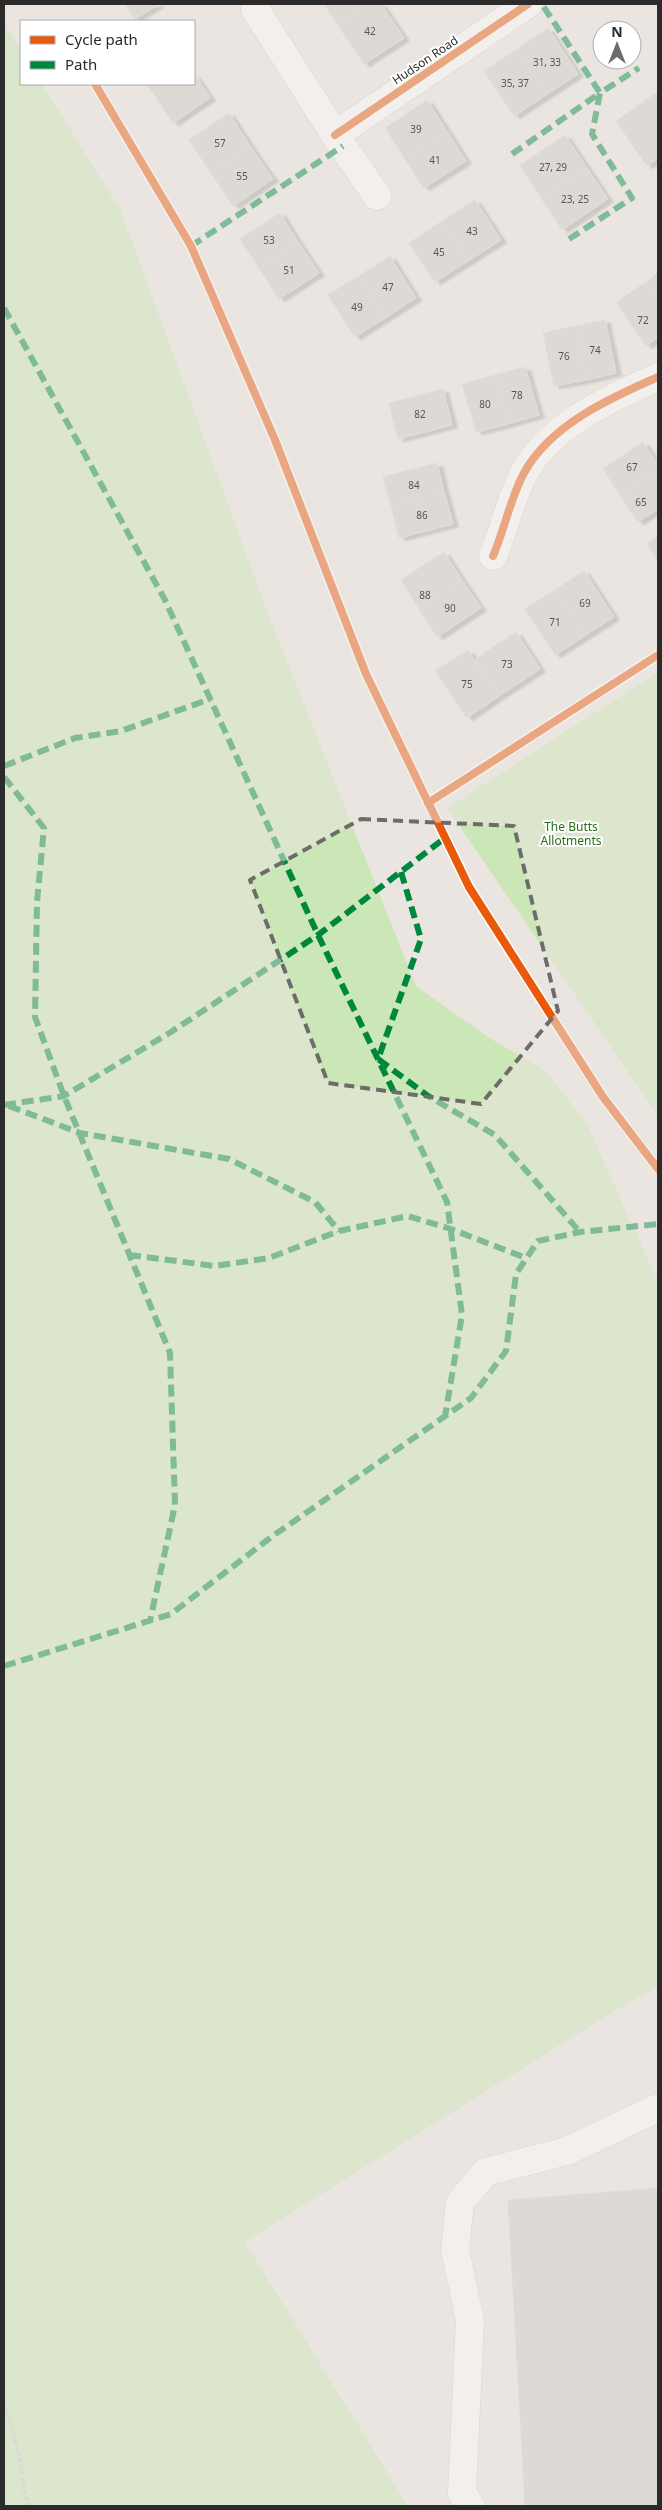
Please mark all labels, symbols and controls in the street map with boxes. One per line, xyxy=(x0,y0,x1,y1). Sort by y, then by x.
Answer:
legend xyxy=(20,20,195,85)
north arrow xyxy=(592,20,642,70)
text: N xyxy=(611,22,623,41)
house number: 42 xyxy=(364,24,376,38)
text: Cycle path xyxy=(65,29,138,49)
street label: Hudson Road xyxy=(389,32,461,88)
text: Path xyxy=(65,54,97,74)
house number: 31, 33 xyxy=(533,55,561,69)
house number: 35, 37 xyxy=(501,76,529,90)
house number: 39 xyxy=(410,122,422,136)
house number: 57 xyxy=(214,136,226,150)
house number: 41 xyxy=(429,153,441,167)
house number: 27, 29 xyxy=(539,160,567,174)
house number: 55 xyxy=(236,169,248,183)
house number: 23, 25 xyxy=(561,192,589,206)
house number: 43 xyxy=(466,224,478,238)
house number: 53 xyxy=(263,233,275,247)
house number: 45 xyxy=(433,245,445,259)
house number: 51 xyxy=(283,263,295,277)
house number: 47 xyxy=(382,280,394,294)
house number: 49 xyxy=(351,300,363,314)
house number: 72 xyxy=(637,313,649,327)
house number: 74 xyxy=(589,343,601,357)
house number: 76 xyxy=(558,349,570,363)
house number: 78 xyxy=(511,388,523,402)
house number: 80 xyxy=(479,397,491,411)
house number: 82 xyxy=(414,407,426,421)
house number: 67 xyxy=(626,460,638,474)
house number: 84 xyxy=(408,478,420,492)
house number: 65 xyxy=(635,495,647,509)
house number: 86 xyxy=(416,508,428,522)
house number: 88 xyxy=(419,588,431,602)
house number: 69 xyxy=(579,596,591,610)
house number: 90 xyxy=(444,601,456,615)
house number: 71 xyxy=(549,615,561,629)
house number: 73 xyxy=(501,657,513,671)
house number: 75 xyxy=(461,677,473,691)
park label: The Butts Allotments xyxy=(541,818,602,849)

